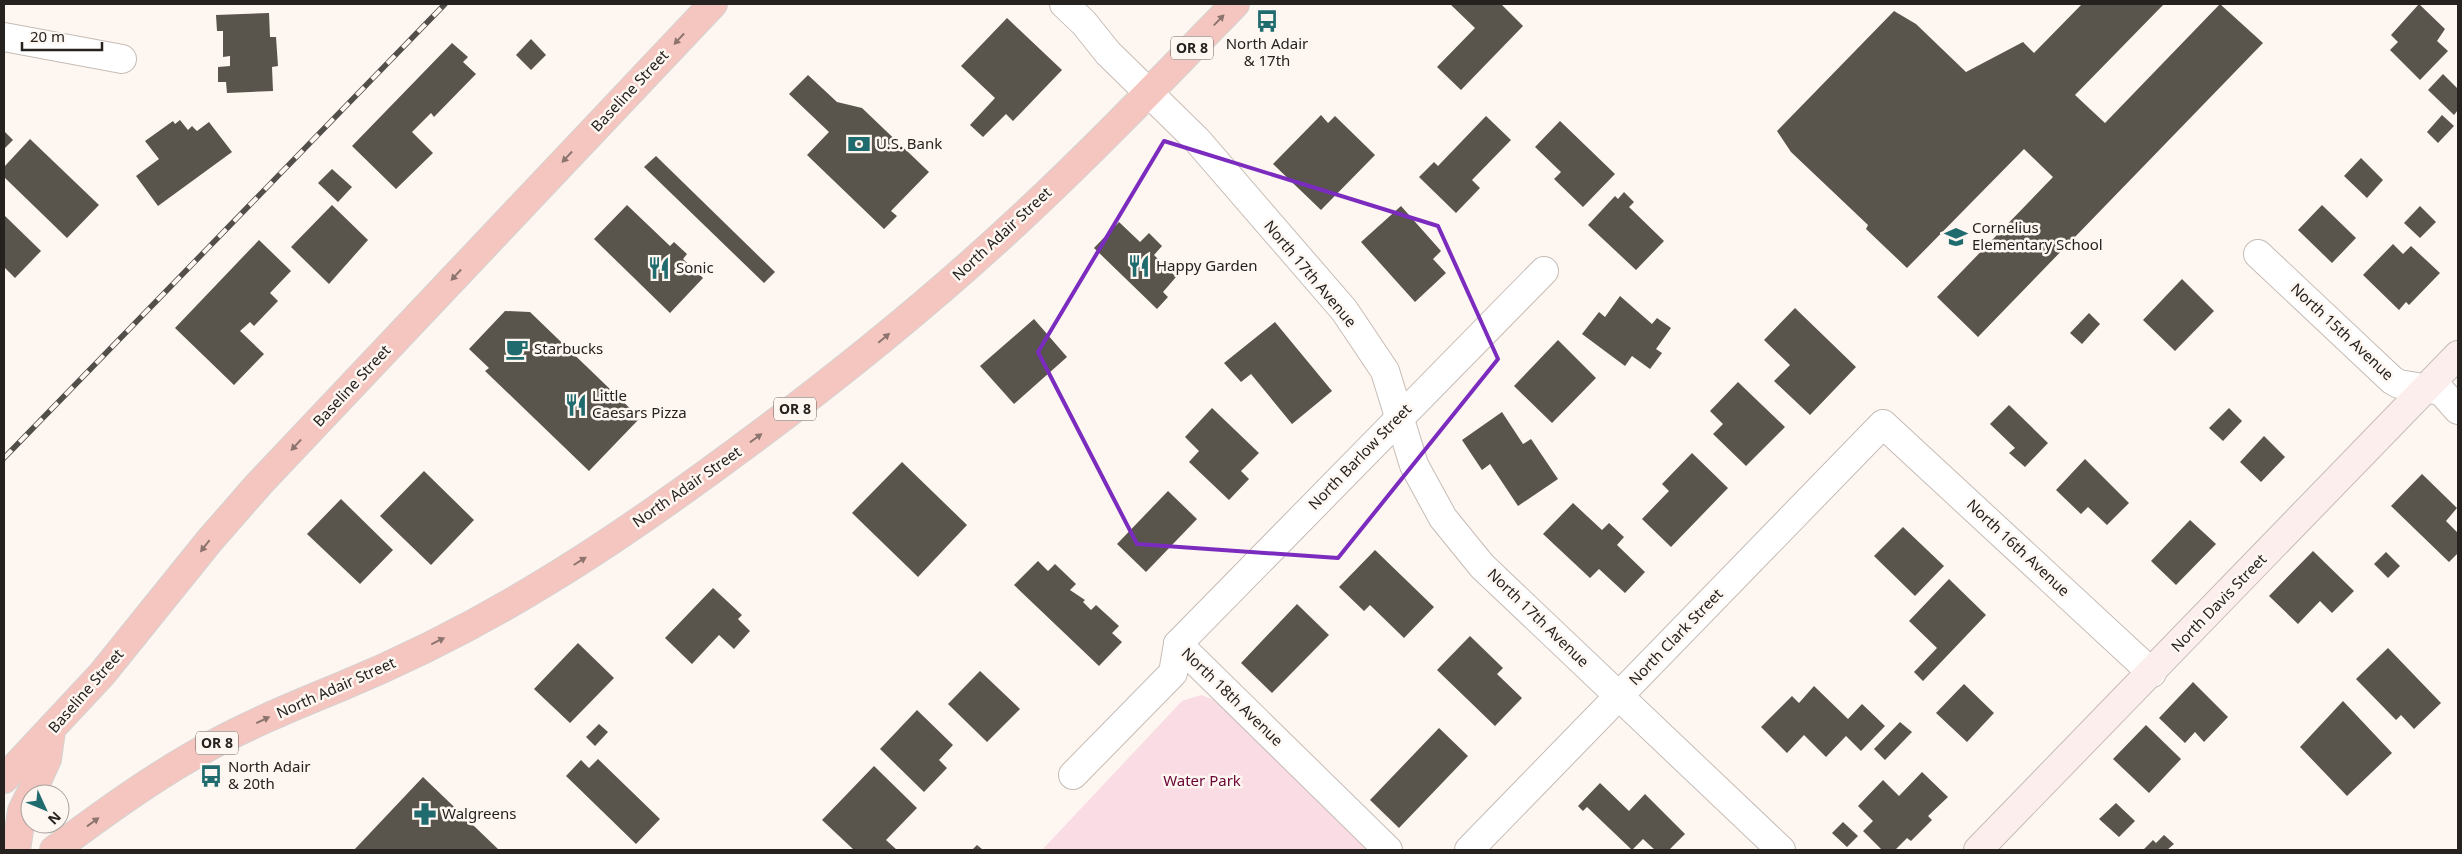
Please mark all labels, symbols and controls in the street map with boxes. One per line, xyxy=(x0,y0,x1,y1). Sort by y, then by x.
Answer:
bus stop icon: North Adair & 17th xyxy=(1254,8,1280,34)
one-way arrow xyxy=(1213,15,1225,27)
scale bar xyxy=(22,20,102,52)
text: 20 m xyxy=(30,26,65,46)
one-way arrow xyxy=(673,33,685,45)
place label: North Adair & 17th xyxy=(1226,33,1308,70)
road number: OR 8 xyxy=(1171,36,1213,59)
street label: Baseline Street xyxy=(586,45,673,136)
bank icon: U.S. Bank xyxy=(846,131,872,157)
place label: U.S. Bank xyxy=(876,133,942,153)
one-way arrow xyxy=(561,151,573,163)
street label: North Adair Street xyxy=(948,182,1055,284)
street label: North 17th Avenue xyxy=(1260,216,1361,331)
place label: Cornelius Elementary School xyxy=(1972,217,2103,254)
school or university icon: Cornelius Elementary School xyxy=(1943,224,1969,250)
restaurant icon: Happy Garden xyxy=(1126,253,1152,279)
restaurant icon: Sonic xyxy=(646,255,672,281)
place label: Happy Garden xyxy=(1156,255,1257,275)
place label: Sonic xyxy=(676,257,714,277)
one-way arrow xyxy=(450,269,462,281)
street label: North 15th Avenue xyxy=(2287,278,2398,384)
one-way arrow xyxy=(878,333,890,344)
cafe icon: Starbucks xyxy=(504,336,530,362)
place label: Starbucks xyxy=(534,338,603,358)
street label: Baseline Street xyxy=(308,340,395,431)
place label: Little Caesars Pizza xyxy=(592,385,687,422)
restaurant icon: Little Caesars Pizza xyxy=(563,392,589,418)
road number: OR 8 xyxy=(774,398,816,420)
street label: North Barlow Street xyxy=(1304,399,1415,514)
one-way arrow xyxy=(749,432,762,443)
one-way arrow xyxy=(290,438,302,450)
street label: North Adair Street xyxy=(628,441,745,531)
street label: North 16th Avenue xyxy=(1963,494,2074,600)
one-way arrow xyxy=(199,540,210,553)
street label: North Davis Street xyxy=(2166,549,2271,656)
one-way arrow xyxy=(573,556,586,565)
street label: North 17th Avenue xyxy=(1484,564,1594,671)
street label: North Clark Street xyxy=(1624,583,1727,689)
one-way arrow xyxy=(431,637,445,645)
street label: North 18th Avenue xyxy=(1178,643,1288,750)
street label: Baseline Street xyxy=(43,644,128,737)
street label: North Adair Street xyxy=(273,652,399,722)
one-way arrow xyxy=(256,716,270,724)
road number: OR 8 xyxy=(196,731,238,754)
place label: North Adair & 20th xyxy=(228,756,311,793)
bus stop icon: North Adair & 20th xyxy=(198,763,224,789)
park label: Water Park xyxy=(1163,770,1241,790)
north arrow xyxy=(20,784,70,834)
pharmacy icon: Walgreens xyxy=(412,801,438,827)
place label: Walgreens xyxy=(442,803,516,823)
text: N xyxy=(44,808,66,829)
one-way arrow xyxy=(87,817,100,827)

